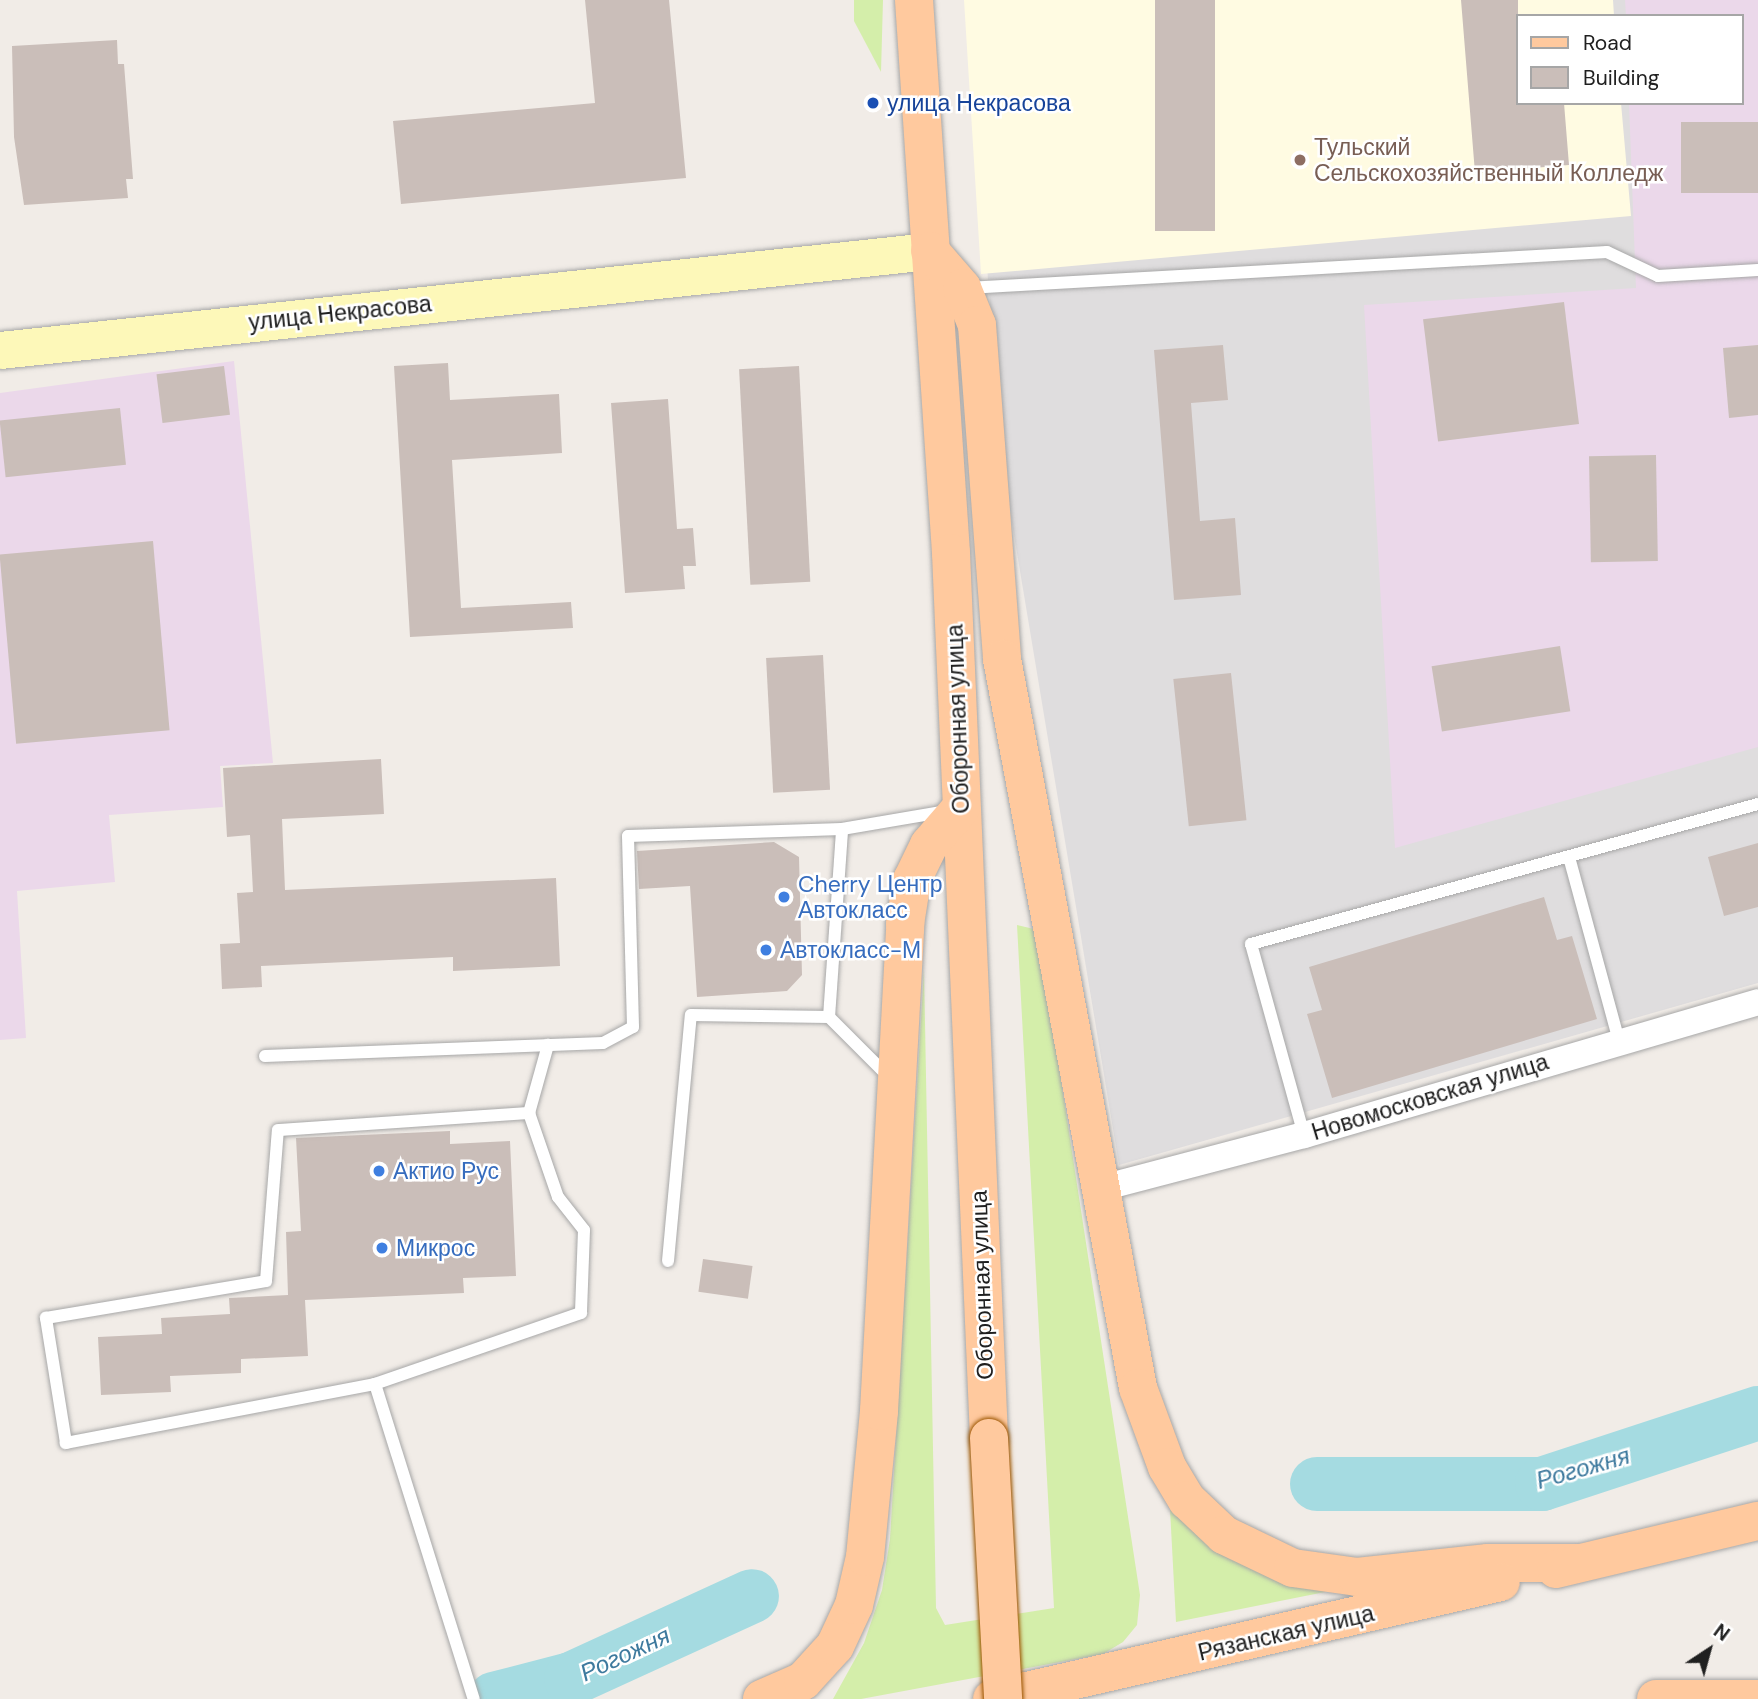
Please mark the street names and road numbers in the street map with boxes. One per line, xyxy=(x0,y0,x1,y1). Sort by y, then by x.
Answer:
street label: улица Некрасова xyxy=(247,290,433,336)
street label: Оборонная улица xyxy=(941,624,975,814)
street label: Новомосковская улица xyxy=(1308,1048,1552,1146)
street label: Оборонная улица xyxy=(965,1190,999,1380)
street label: Рязанская улица xyxy=(1195,1599,1377,1667)

